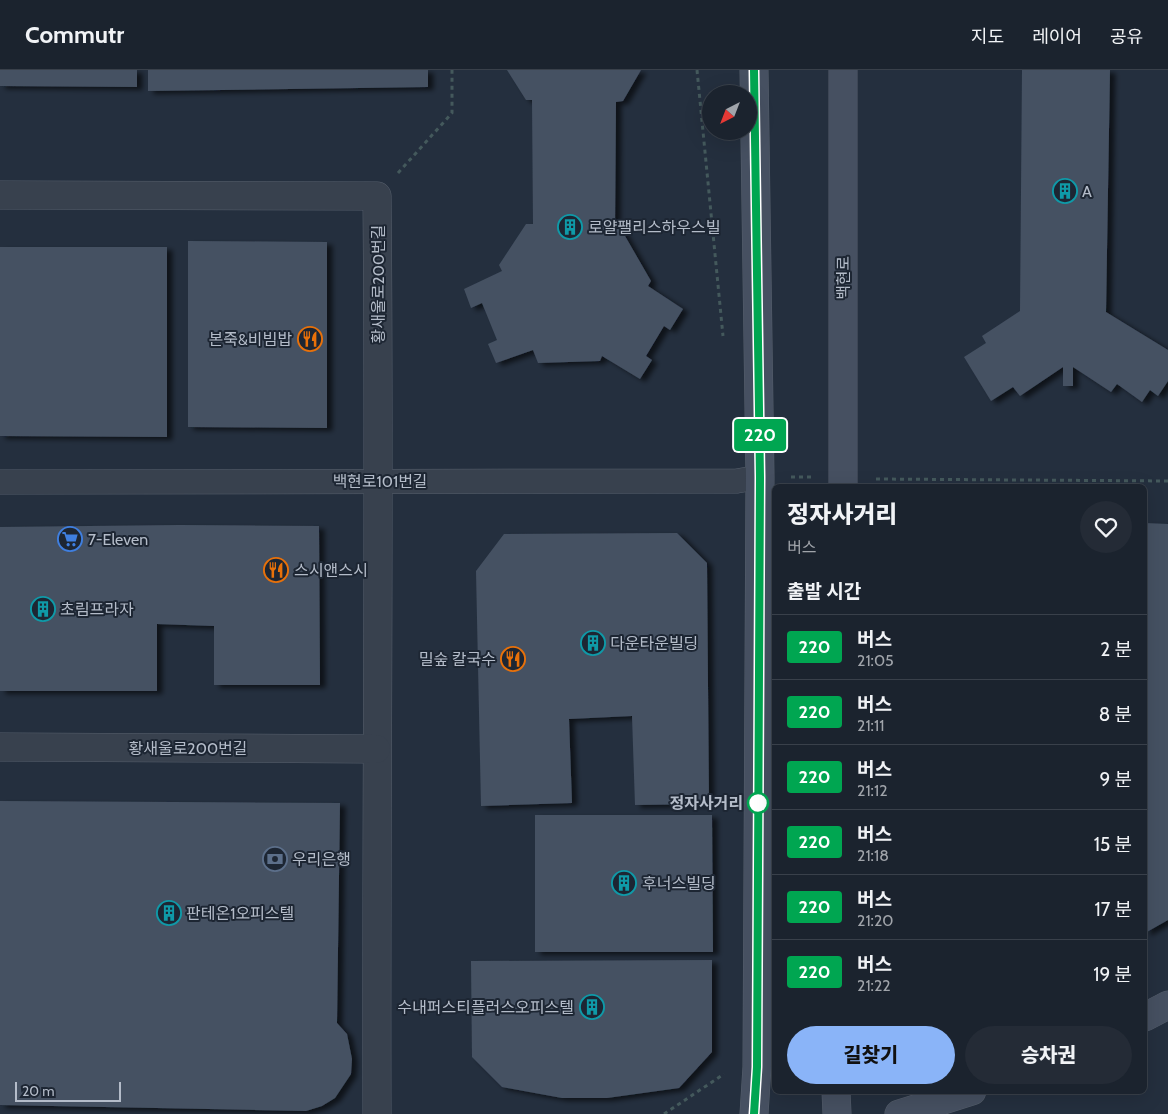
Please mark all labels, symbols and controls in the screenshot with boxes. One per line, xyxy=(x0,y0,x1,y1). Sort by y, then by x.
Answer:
text: Commutr xyxy=(25,20,124,49)
text: 지도 xyxy=(971,26,1004,48)
text: 레이어 xyxy=(1032,26,1082,48)
text: 공유 xyxy=(1110,26,1143,48)
north arrow xyxy=(702,85,758,140)
map controls xyxy=(702,85,757,140)
building icon: A xyxy=(1052,178,1078,204)
place label: A xyxy=(1082,182,1092,201)
building icon: 로얄팰리스하우스빌 xyxy=(557,214,583,240)
place label: 로얄팰리스하우스빌 xyxy=(588,218,720,237)
street label: 황새울로200번길 xyxy=(369,224,388,344)
street label: 백현로 xyxy=(834,256,853,300)
restaurant icon: 본죽&비빔밥 xyxy=(297,326,323,352)
place label: 본죽&비빔밥 xyxy=(209,330,292,349)
line badge: 220 xyxy=(731,419,789,451)
text: 220 xyxy=(744,424,776,446)
street label: 백현로101번길 xyxy=(332,472,428,491)
text: 정자사거리 xyxy=(787,500,897,529)
button: heart xyxy=(1080,501,1132,553)
supermarket icon: 7-Eleven xyxy=(57,526,83,552)
place label: 7-Eleven xyxy=(88,530,148,549)
text: 버스 xyxy=(787,538,816,557)
restaurant icon: 스시앤스시 xyxy=(263,557,289,583)
place label: 스시앤스시 xyxy=(294,561,368,580)
text: 출발 시간 xyxy=(787,580,861,603)
building icon: 초림프라자 xyxy=(30,596,56,622)
place label: 초림프라자 xyxy=(60,600,134,619)
text: 버스 xyxy=(857,628,892,651)
building icon: 다운타운빌딩 xyxy=(580,630,606,656)
place label: 다운타운빌딩 xyxy=(610,634,698,653)
text: 220 xyxy=(799,636,830,658)
text: 2 분 xyxy=(1100,638,1132,661)
restaurant icon: 밀숲 칼국수 xyxy=(500,646,526,672)
place label: 밀숲 칼국수 xyxy=(419,650,496,669)
text: 21:05 xyxy=(857,651,894,670)
text: 버스 xyxy=(857,693,892,716)
text: 220 xyxy=(799,701,830,723)
text: 8 분 xyxy=(1099,703,1132,726)
text: 21:11 xyxy=(857,716,884,735)
street label: 황새울로200번길 xyxy=(128,739,248,758)
text: 버스 xyxy=(857,758,892,781)
text: 220 xyxy=(799,766,830,788)
text: 9 분 xyxy=(1099,768,1132,791)
text: 21:12 xyxy=(857,781,888,800)
marker: 정자사거리 xyxy=(747,792,769,814)
place label: 정자사거리 xyxy=(669,794,743,813)
text: 버스 xyxy=(857,823,892,846)
text: 220 xyxy=(799,831,830,853)
text: 15 분 xyxy=(1094,833,1132,856)
bank icon: 우리은행 xyxy=(262,846,288,872)
text: 21:18 xyxy=(857,846,889,865)
place label: 우리은행 xyxy=(292,850,351,869)
building icon: 후너스빌딩 xyxy=(611,870,637,896)
place label: 후너스빌딩 xyxy=(642,874,716,893)
text: 버스 xyxy=(857,888,892,911)
text: 220 xyxy=(799,896,830,918)
text: 17 분 xyxy=(1094,898,1132,921)
building icon: 판테온1오피스텔 xyxy=(156,900,182,926)
place label: 판테온1오피스텔 xyxy=(186,904,294,923)
text: 21:20 xyxy=(857,911,893,930)
text: 버스 xyxy=(857,953,892,976)
text: 220 xyxy=(799,961,830,983)
text: 19 분 xyxy=(1093,963,1132,986)
text: 21:22 xyxy=(857,976,891,995)
building icon: 수내퍼스티플러스오피스텔 xyxy=(579,994,605,1020)
place label: 수내퍼스티플러스오피스텔 xyxy=(397,998,574,1017)
button: 길찾기 xyxy=(787,1026,955,1084)
button: 승차권 xyxy=(965,1026,1132,1084)
scale bar xyxy=(15,1079,121,1102)
text: 20 m xyxy=(22,1082,55,1100)

